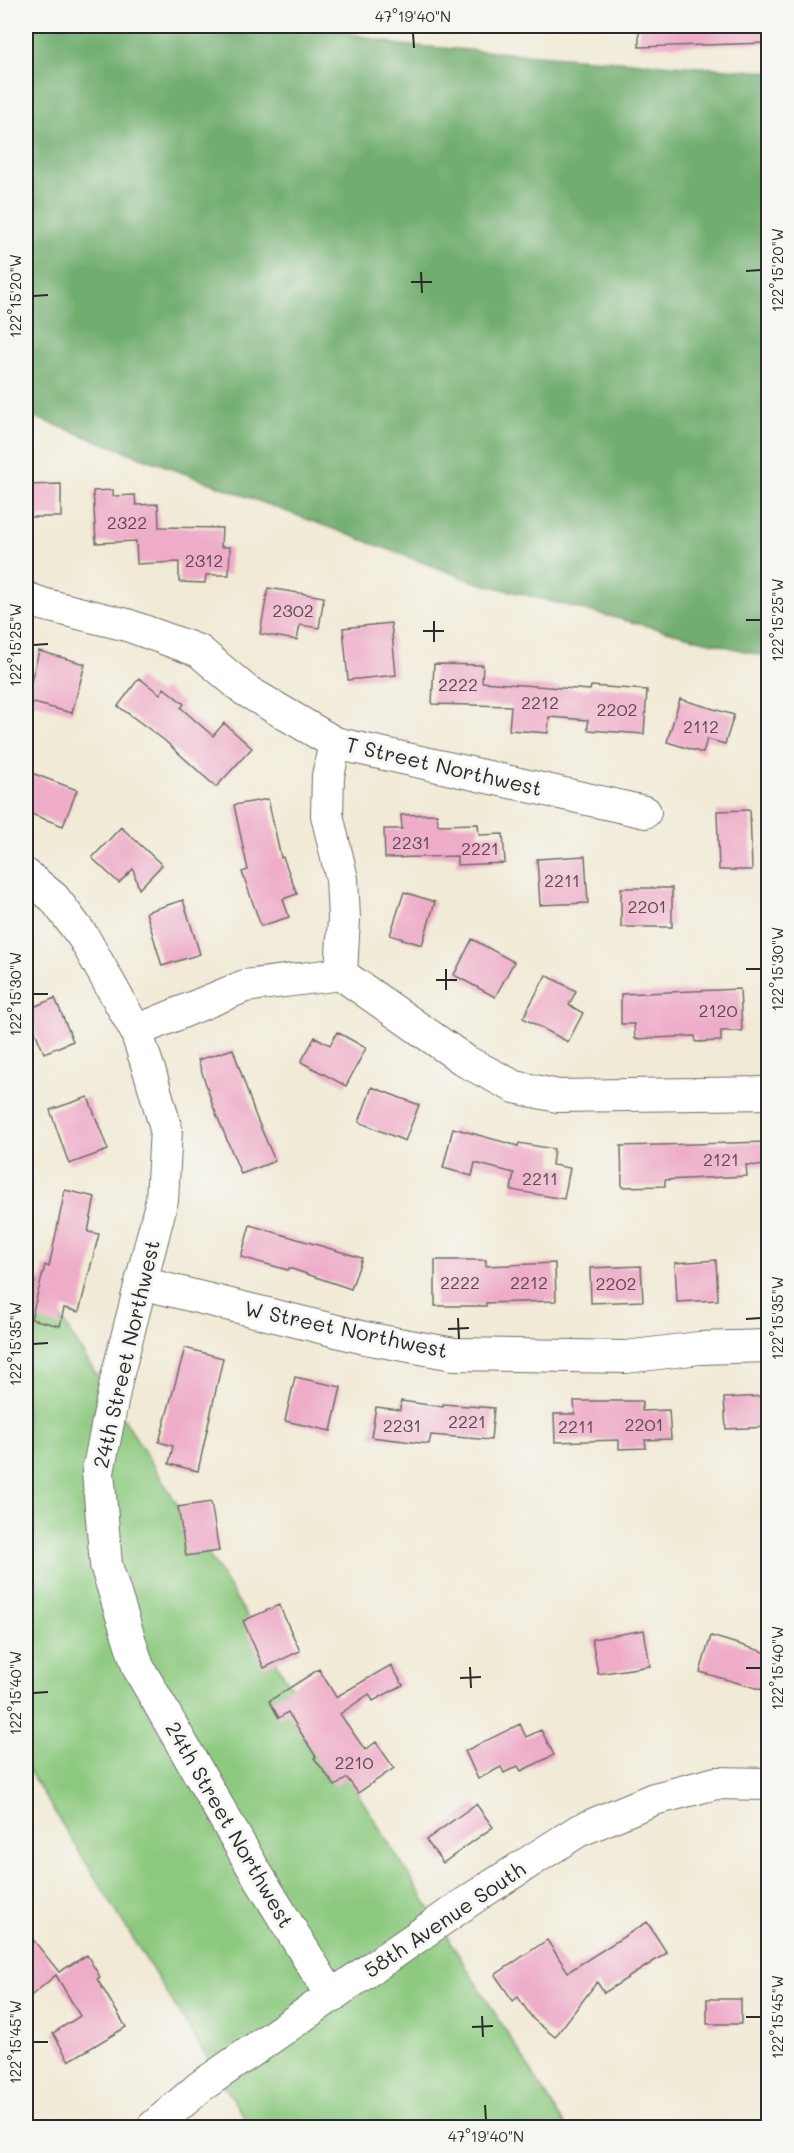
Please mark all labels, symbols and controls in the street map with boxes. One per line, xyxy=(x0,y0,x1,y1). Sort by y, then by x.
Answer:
text: 47°19'40"N xyxy=(375,6,451,26)
text: 122°15'20"W xyxy=(767,228,787,312)
text: 122°15'20"W xyxy=(5,254,25,338)
house number: 2322 xyxy=(107,510,147,534)
house number: 2312 xyxy=(185,548,223,572)
text: 122°15'25"W xyxy=(767,578,787,662)
house number: 2302 xyxy=(272,598,314,622)
text: 122°15'25"W xyxy=(5,603,25,687)
house number: 2222 xyxy=(438,672,478,696)
house number: 2212 xyxy=(521,690,559,714)
house number: 2202 xyxy=(596,697,638,721)
house number: 2112 xyxy=(683,714,719,738)
street label: T Street Northwest xyxy=(344,730,545,801)
house number: 2231 xyxy=(392,830,430,854)
house number: 2221 xyxy=(461,836,499,860)
house number: 2211 xyxy=(544,868,580,892)
house number: 2201 xyxy=(627,894,667,918)
text: 122°15'30"W xyxy=(767,927,787,1011)
text: 122°15'30"W xyxy=(5,952,25,1036)
house number: 2120 xyxy=(698,998,738,1022)
house number: 2121 xyxy=(703,1147,739,1171)
house number: 2211 xyxy=(522,1166,558,1190)
street label: 24th Street Northwest xyxy=(86,1237,165,1471)
house number: 2222 xyxy=(440,1270,480,1294)
house number: 2212 xyxy=(510,1270,548,1294)
house number: 2202 xyxy=(595,1271,637,1295)
text: 122°15'35"W xyxy=(767,1276,787,1360)
street label: W Street Northwest xyxy=(242,1294,450,1363)
text: 122°15'35"W xyxy=(5,1302,25,1386)
house number: 2221 xyxy=(448,1409,486,1433)
house number: 2201 xyxy=(624,1412,664,1436)
house number: 2231 xyxy=(383,1413,421,1437)
house number: 2211 xyxy=(558,1414,594,1438)
text: 122°15'40"W xyxy=(767,1626,787,1710)
text: 122°15'40"W xyxy=(5,1651,25,1735)
street label: 24th Street Northwest xyxy=(160,1716,300,1932)
house number: 2210 xyxy=(334,1750,374,1774)
street label: 58th Avenue South xyxy=(358,1855,530,1983)
text: 122°15'45"W xyxy=(767,1975,787,2059)
text: 122°15'45"W xyxy=(5,2000,25,2084)
text: 47°19'40"N xyxy=(448,2126,524,2146)

